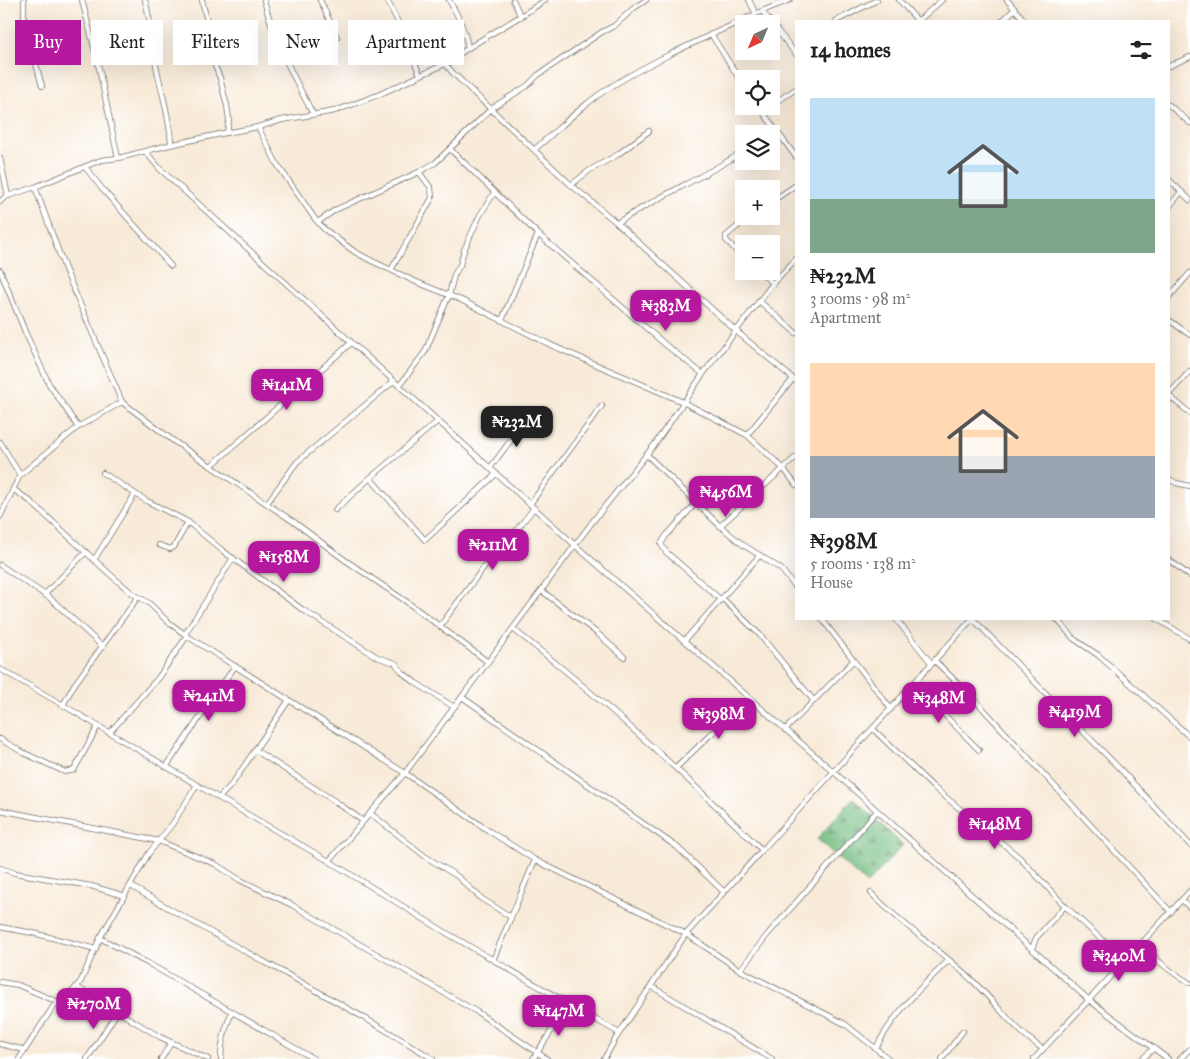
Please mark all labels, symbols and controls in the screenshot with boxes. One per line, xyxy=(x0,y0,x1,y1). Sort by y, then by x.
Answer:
north arrow xyxy=(735,15,780,60)
map controls xyxy=(735,15,780,280)
chip: Buy xyxy=(15,20,81,65)
chip: Rent xyxy=(91,20,163,65)
chip: Filters xyxy=(173,20,258,65)
chip: New xyxy=(268,20,338,65)
chip: Apartment xyxy=(348,20,464,65)
icon: filters xyxy=(1127,36,1155,64)
text: 14 homes xyxy=(810,37,891,63)
button: locate xyxy=(735,70,780,115)
button: layers xyxy=(735,125,780,170)
icon: home xyxy=(938,131,1028,221)
button: + xyxy=(735,180,780,225)
button: − xyxy=(735,235,780,280)
text: ₦232M xyxy=(810,263,876,289)
text: 3 rooms · 98 m² xyxy=(810,289,910,308)
pin: ₦383M xyxy=(631,290,701,332)
text: ₦383M xyxy=(641,296,691,315)
text: Apartment xyxy=(810,308,882,327)
pin: ₦141M xyxy=(252,368,322,411)
text: ₦141M xyxy=(262,375,312,394)
icon: home xyxy=(938,396,1028,486)
pin: ₦232M xyxy=(482,406,552,448)
text: ₦232M xyxy=(492,412,542,431)
pin: ₦456M xyxy=(691,476,761,518)
text: ₦456M xyxy=(700,482,752,501)
pin: ₦211M xyxy=(458,528,528,571)
text: ₦398M xyxy=(810,528,878,554)
text: ₦211M xyxy=(469,535,517,554)
pin: ₦158M xyxy=(249,540,319,583)
text: ₦158M xyxy=(259,547,309,566)
text: 5 rooms · 138 m² xyxy=(810,554,916,573)
text: House xyxy=(810,573,853,592)
pin: ₦241M xyxy=(174,680,244,722)
pin: ₦348M xyxy=(904,682,974,724)
text: ₦241M xyxy=(183,686,235,705)
text: ₦348M xyxy=(913,688,965,707)
pin: ₦419M xyxy=(1040,696,1110,738)
pin: ₦398M xyxy=(684,698,754,740)
text: ₦419M xyxy=(1049,702,1101,721)
text: ₦398M xyxy=(693,704,745,723)
pin: ₦148M xyxy=(960,808,1030,850)
text: ₦148M xyxy=(969,814,1021,833)
pin: ₦340M xyxy=(1084,940,1154,982)
text: ₦340M xyxy=(1093,946,1145,965)
pin: ₦270M xyxy=(59,988,129,1030)
text: ₦270M xyxy=(67,994,121,1013)
pin: ₦147M xyxy=(524,994,594,1037)
text: ₦147M xyxy=(533,1001,585,1020)

